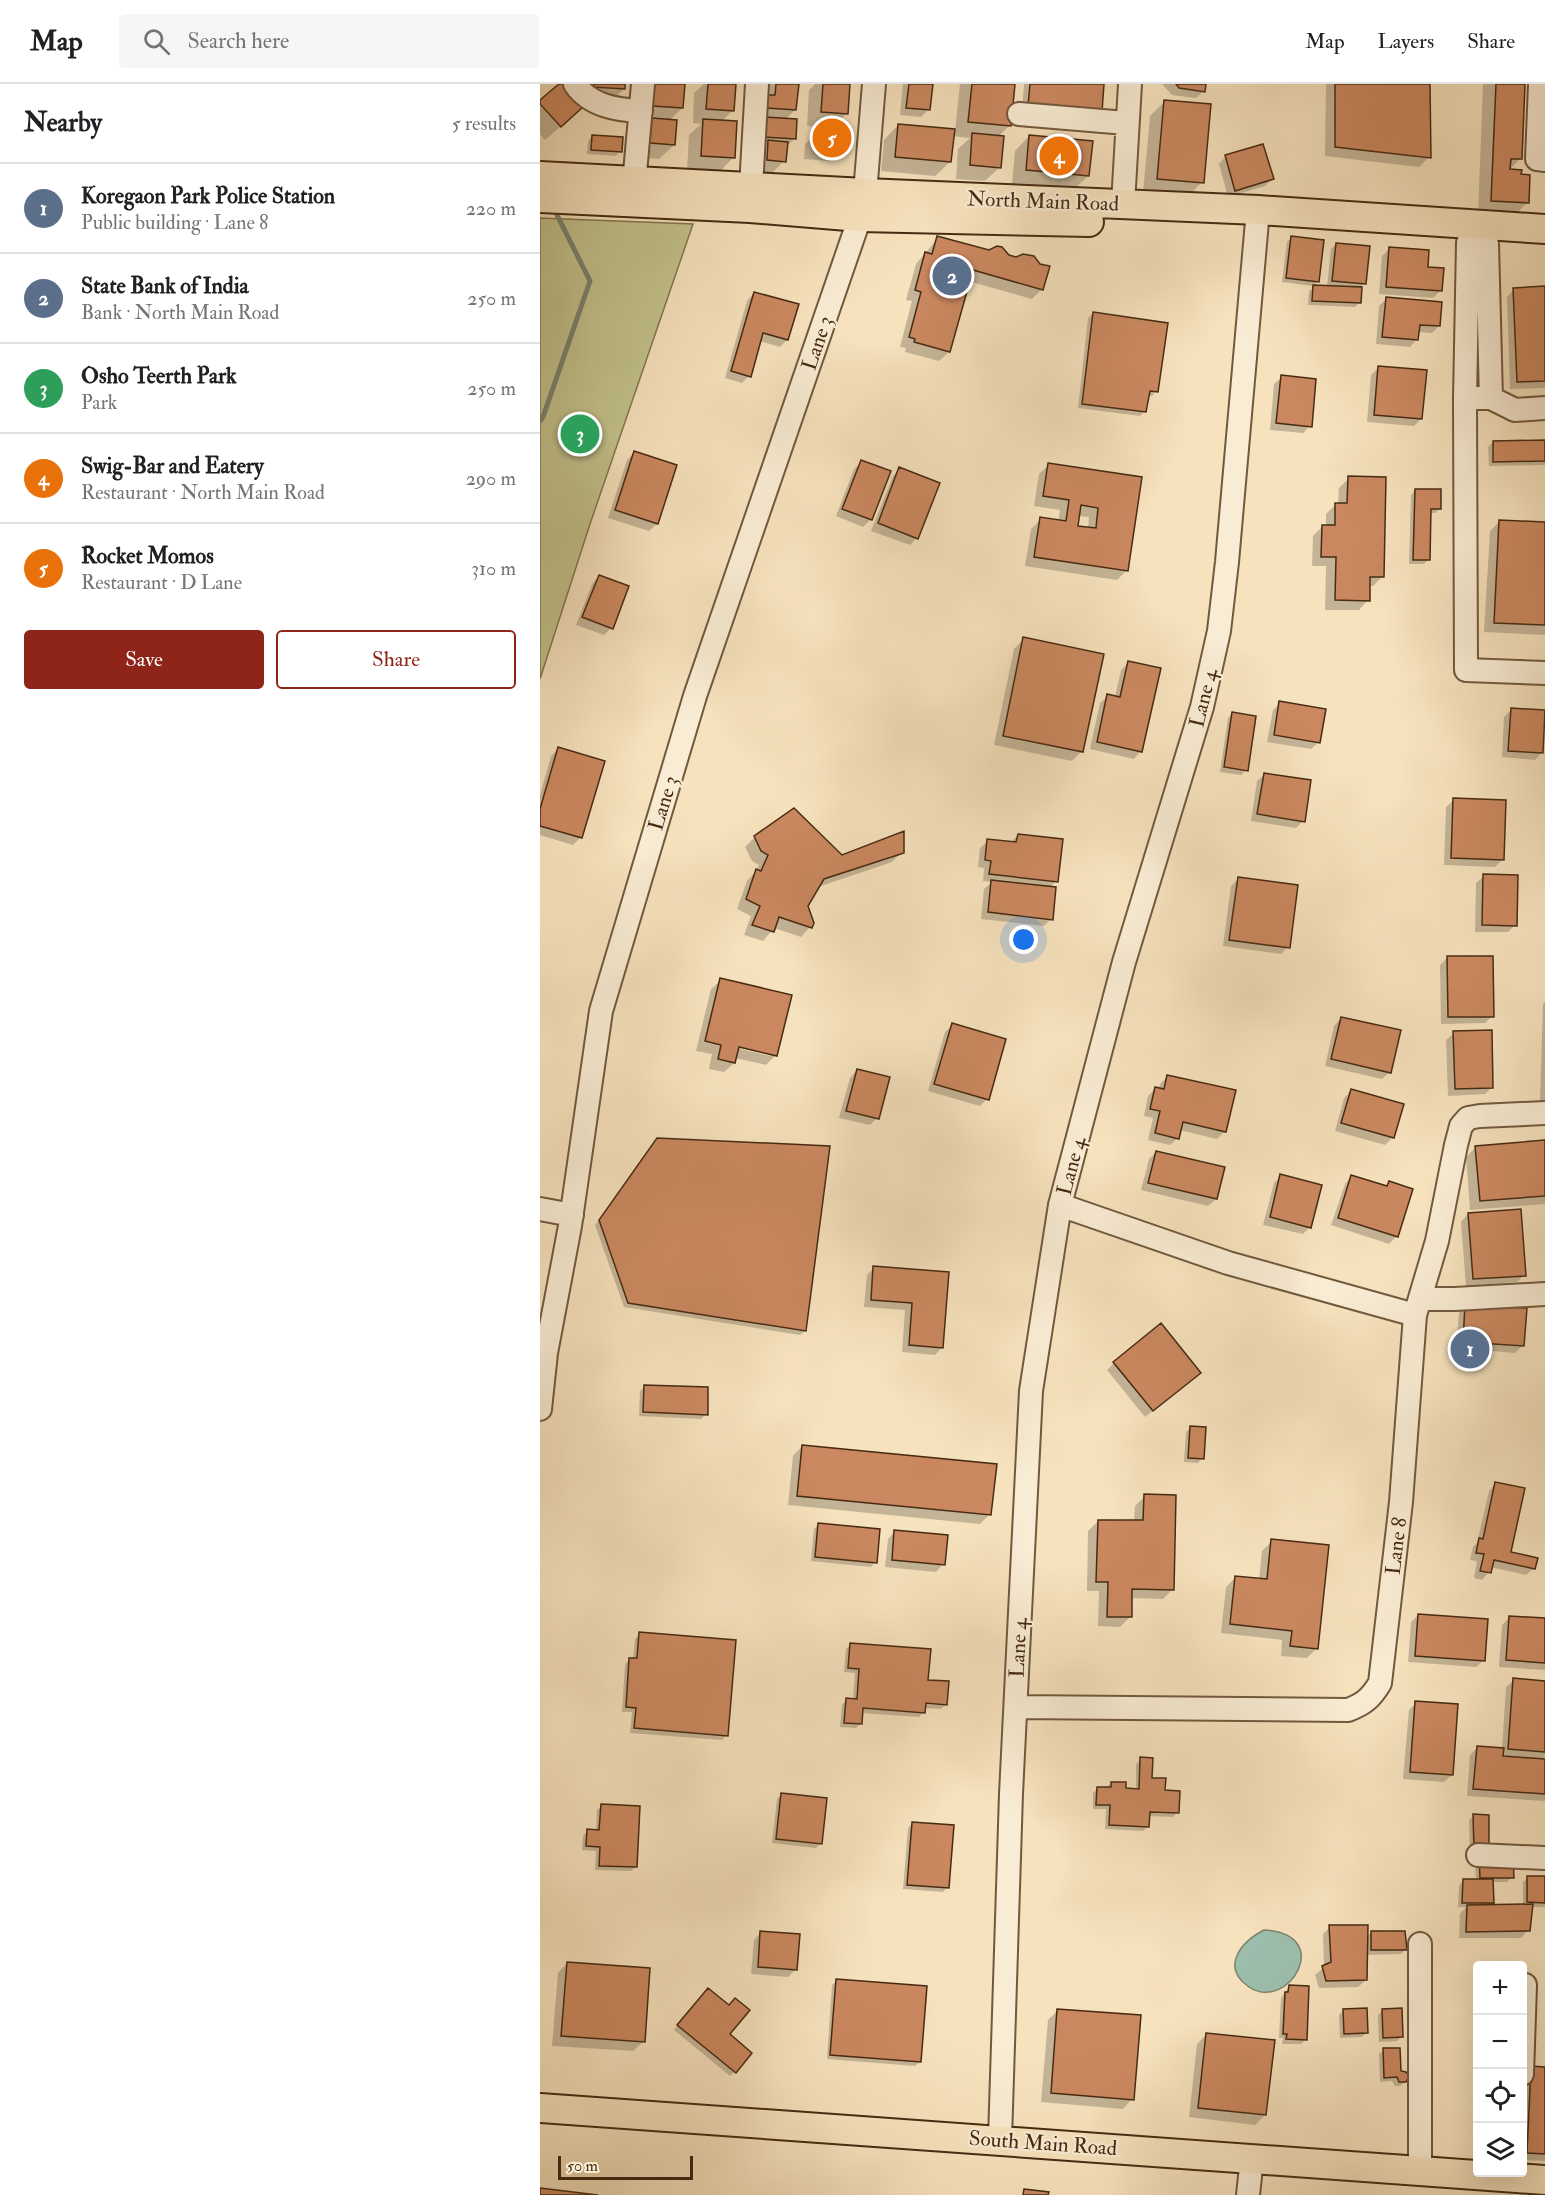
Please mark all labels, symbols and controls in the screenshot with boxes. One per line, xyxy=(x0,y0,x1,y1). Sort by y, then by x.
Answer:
search box xyxy=(119,14,539,68)
text: Map xyxy=(30,24,83,59)
icon: search xyxy=(140,25,173,58)
text: Search here xyxy=(188,27,289,55)
text: Map xyxy=(1305,28,1345,55)
text: Layers xyxy=(1378,28,1434,55)
text: Share xyxy=(1467,28,1515,55)
text: Nearby xyxy=(24,107,102,139)
text: 5 results xyxy=(452,111,516,136)
pin: 5 xyxy=(812,116,852,160)
pin: 4 xyxy=(1040,134,1078,178)
text: Koregaon Park Police Station xyxy=(81,182,335,210)
street label: North Main Road xyxy=(967,185,1120,218)
text: 1 xyxy=(40,196,47,221)
text: 220 m xyxy=(466,196,516,221)
text: Public building · Lane 8 xyxy=(81,210,268,235)
pin: 2 xyxy=(932,254,972,298)
text: State Bank of India xyxy=(81,272,249,300)
text: 2 xyxy=(38,286,49,311)
text: 250 m xyxy=(467,286,516,311)
text: Bank · North Main Road xyxy=(81,300,279,325)
street label: Lane 3 xyxy=(796,312,839,374)
text: Osho Teerth Park xyxy=(81,362,237,390)
text: 3 xyxy=(40,376,47,401)
text: 250 m xyxy=(467,376,516,401)
text: Park xyxy=(81,390,117,415)
pin: 3 xyxy=(560,412,600,456)
text: Swig-Bar and Eatery xyxy=(81,452,264,480)
text: 4 xyxy=(38,466,49,491)
text: 290 m xyxy=(466,466,516,491)
text: Restaurant · North Main Road xyxy=(81,480,325,505)
text: Rocket Momos xyxy=(81,542,214,570)
text: 5 xyxy=(39,556,48,581)
text: 310 m xyxy=(471,556,516,581)
text: Restaurant · D Lane xyxy=(81,570,242,595)
button: Save xyxy=(24,630,264,689)
button: Share xyxy=(276,630,516,689)
street label: Lane 4 xyxy=(1183,665,1224,730)
street label: Lane 3 xyxy=(642,772,685,834)
your location xyxy=(1009,925,1038,954)
street label: Lane 4 xyxy=(1051,1132,1093,1198)
pin: 1 xyxy=(1450,1326,1490,1372)
street label: Lane 8 xyxy=(1380,1516,1413,1576)
street label: Lane 4 xyxy=(1003,1616,1034,1678)
map controls xyxy=(1473,1961,1527,2177)
button: + xyxy=(1473,1961,1527,2015)
button: − xyxy=(1473,2015,1527,2069)
button: locate xyxy=(1473,2069,1527,2123)
button: layers xyxy=(1473,2123,1527,2177)
street label: South Main Road xyxy=(968,2125,1119,2162)
scale bar xyxy=(558,2153,693,2180)
text: 50 m xyxy=(567,2156,598,2176)

